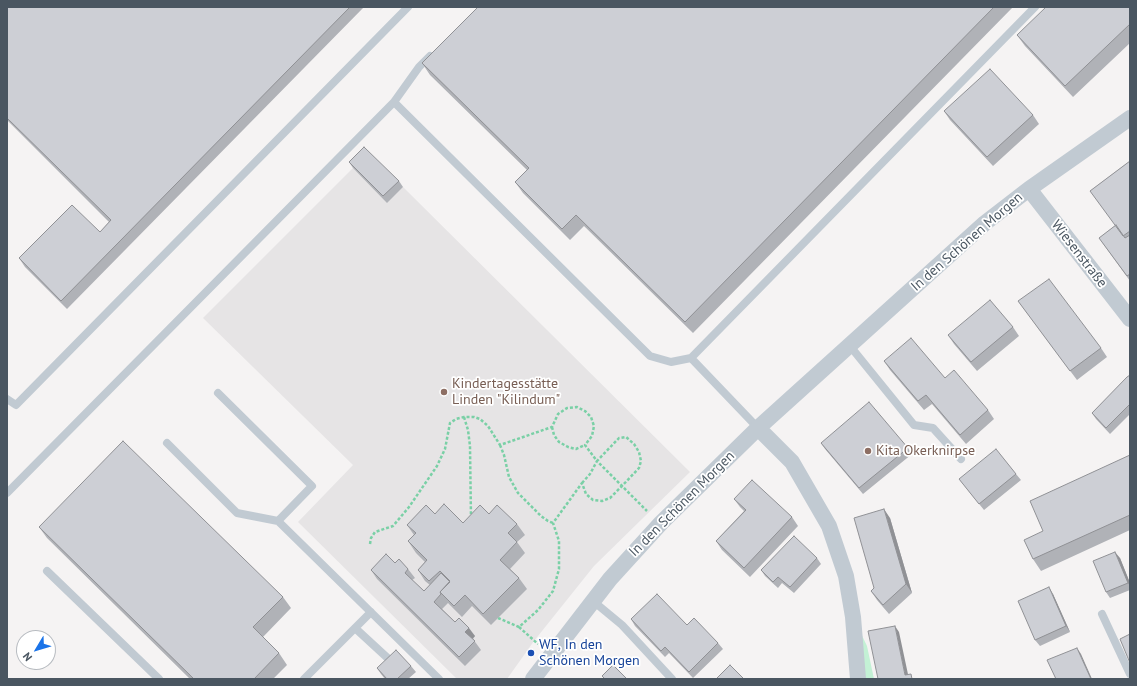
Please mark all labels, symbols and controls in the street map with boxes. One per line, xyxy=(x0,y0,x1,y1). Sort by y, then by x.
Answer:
street label: In den Schönen Morgen xyxy=(908,189,1026,295)
street label: Wiesenstraße xyxy=(1047,217,1111,291)
place label: Kindertagesstätte Linden "Kilindum" xyxy=(452,376,560,408)
marker: Kindertagesstätte Linden "Kilindum" xyxy=(439,387,449,397)
place label: Kita Okerknirpse xyxy=(876,443,975,459)
marker: Kita Okerknirpse xyxy=(863,446,873,456)
street label: In den Schönen Morgen xyxy=(626,448,738,560)
north arrow xyxy=(16,630,56,670)
place label: WF, In den Schönen Morgen xyxy=(539,637,640,670)
marker: WF, In den Schönen Morgen xyxy=(526,648,536,658)
text: N xyxy=(20,650,35,664)

